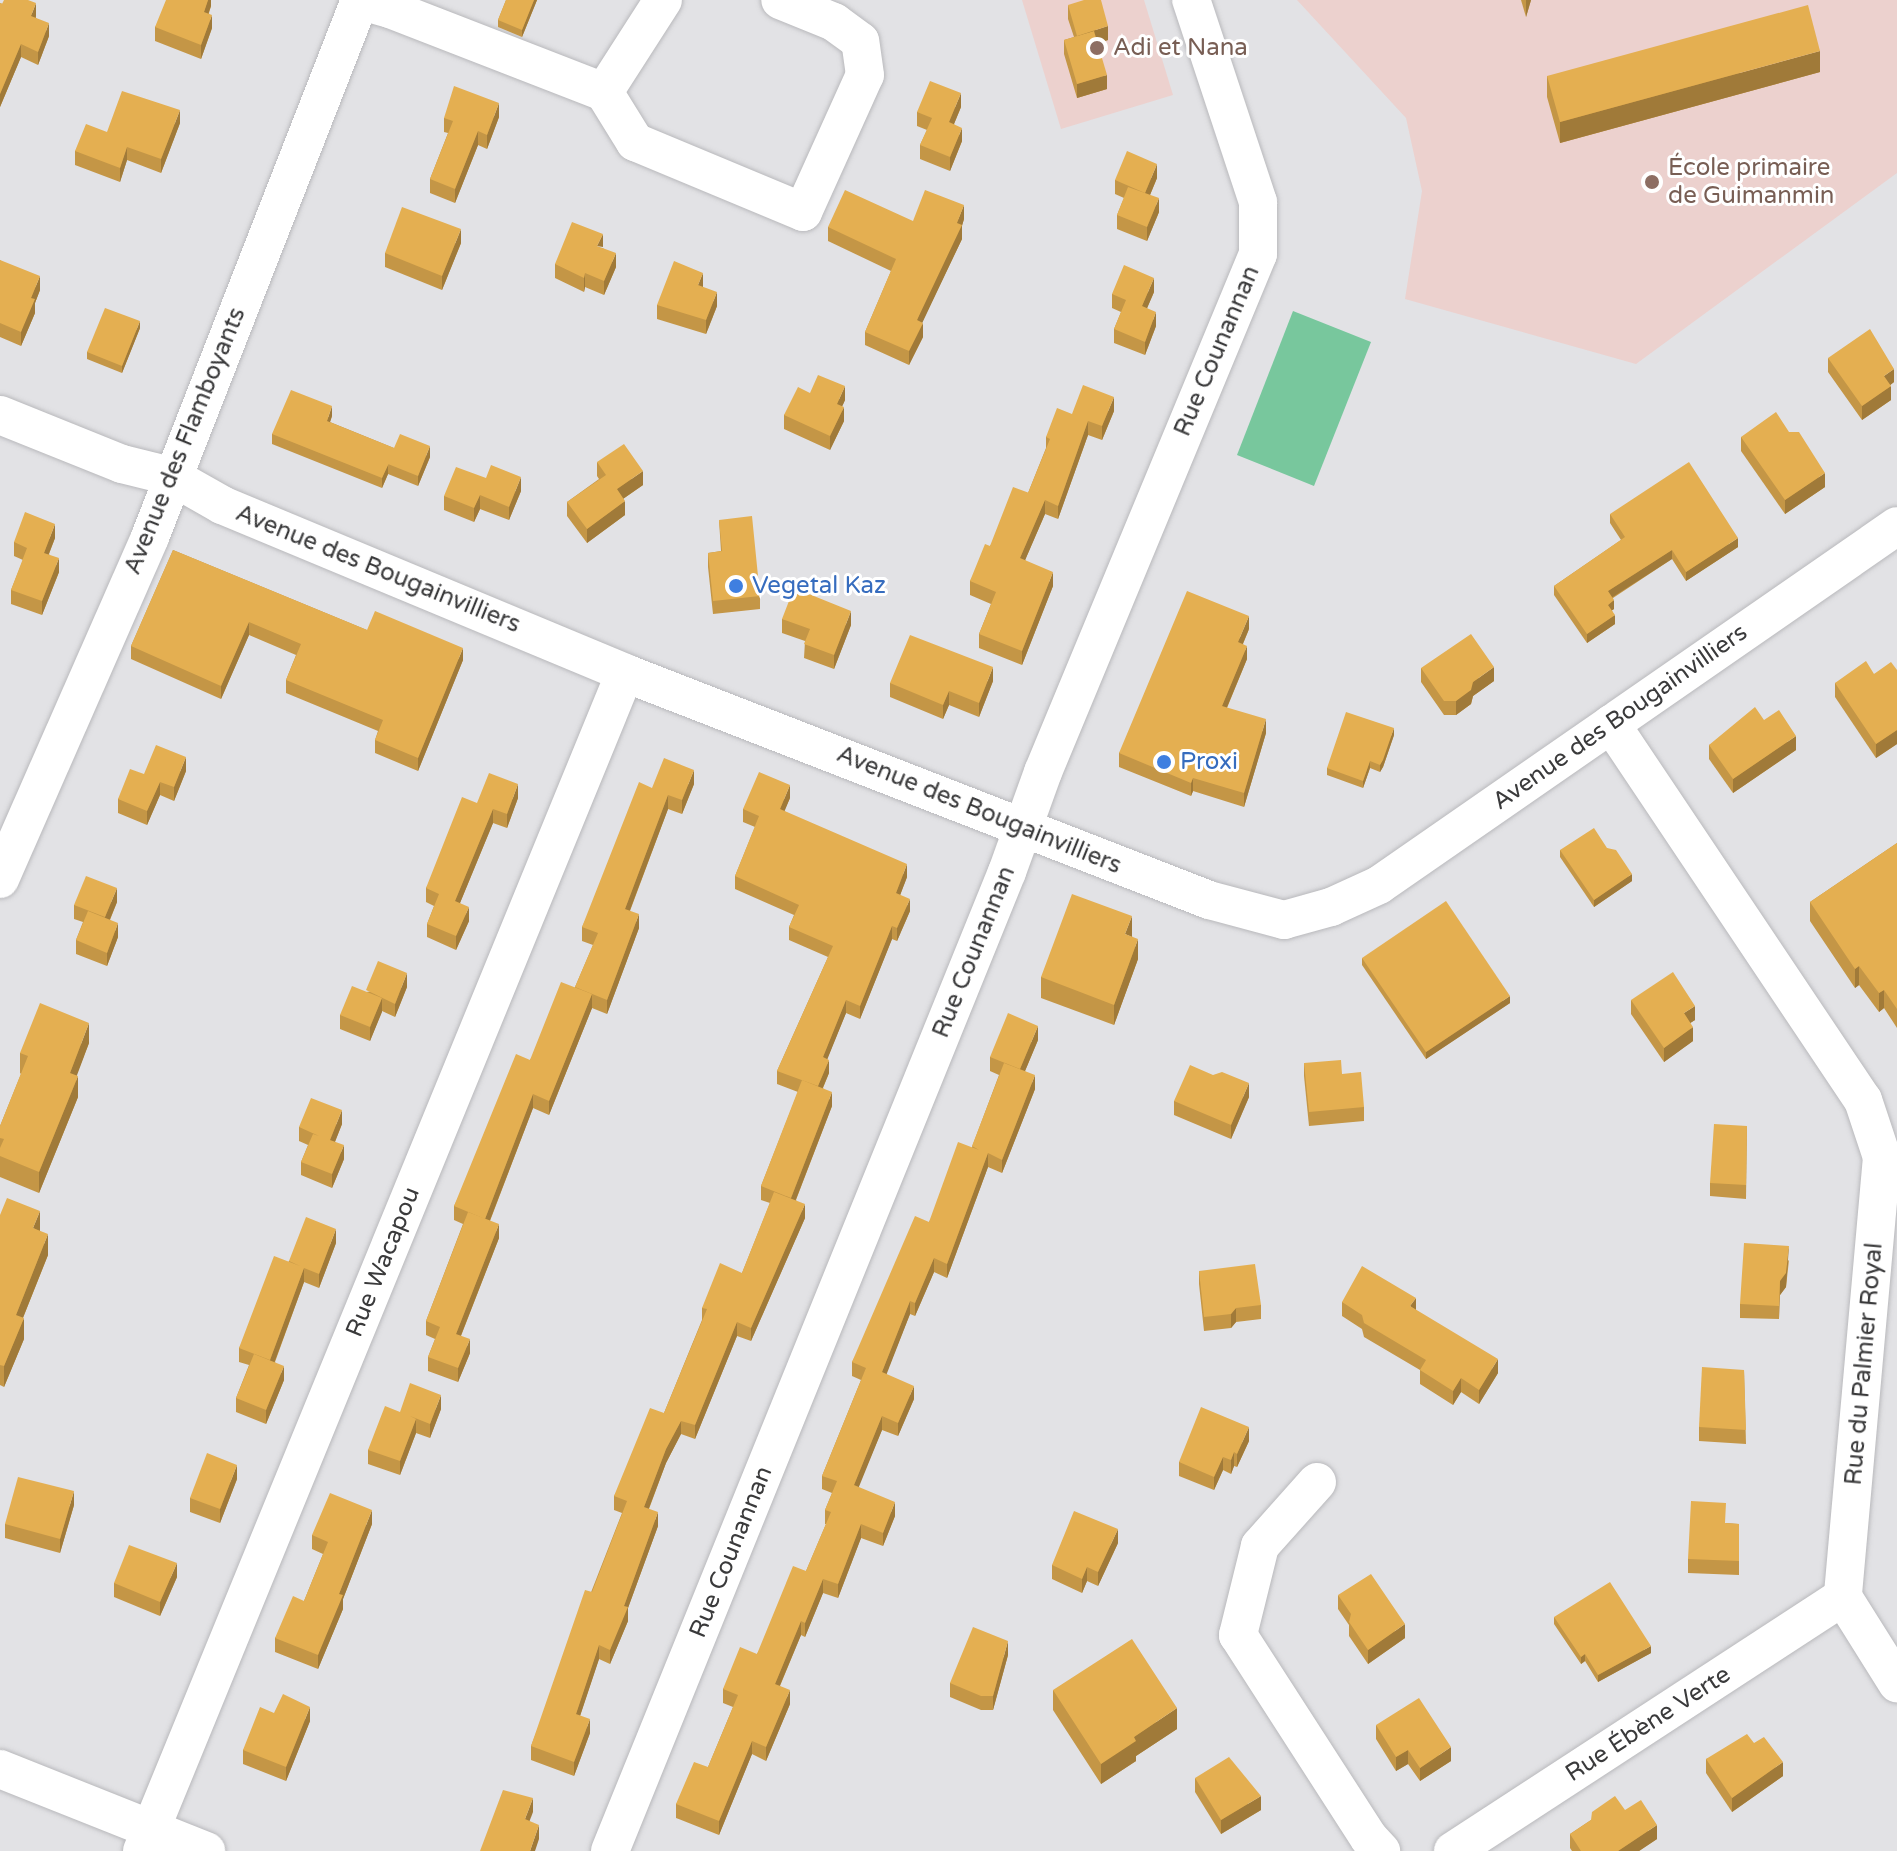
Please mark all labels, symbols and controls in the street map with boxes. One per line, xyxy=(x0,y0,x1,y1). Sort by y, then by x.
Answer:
place label: Adi et Nana xyxy=(1113,34,1248,62)
marker: Adi et Nana xyxy=(1088,39,1106,57)
place label: École primaire de Guimanmin xyxy=(1668,154,1834,210)
marker: École primaire de Guimanmin xyxy=(1643,173,1661,191)
street label: Rue Counannan xyxy=(1168,261,1266,441)
street label: Avenue des Flamboyants xyxy=(118,303,252,579)
street label: Avenue des Bougainvilliers xyxy=(232,499,524,639)
place label: Vegetal Kaz xyxy=(752,572,886,600)
marker: Vegetal Kaz xyxy=(727,577,745,595)
street label: Avenue des Bougainvilliers xyxy=(1487,618,1753,816)
street label: Avenue des Bougainvilliers xyxy=(833,740,1125,880)
place label: Proxi xyxy=(1180,748,1238,776)
marker: Proxi xyxy=(1155,753,1173,771)
street label: Rue Counannan xyxy=(926,862,1022,1042)
street label: Rue Wacapou xyxy=(340,1183,426,1341)
street label: Rue du Palmier Royal xyxy=(1839,1242,1889,1486)
street label: Rue Counannan xyxy=(683,1462,779,1642)
street label: Rue Ébène Verte xyxy=(1560,1660,1736,1788)

